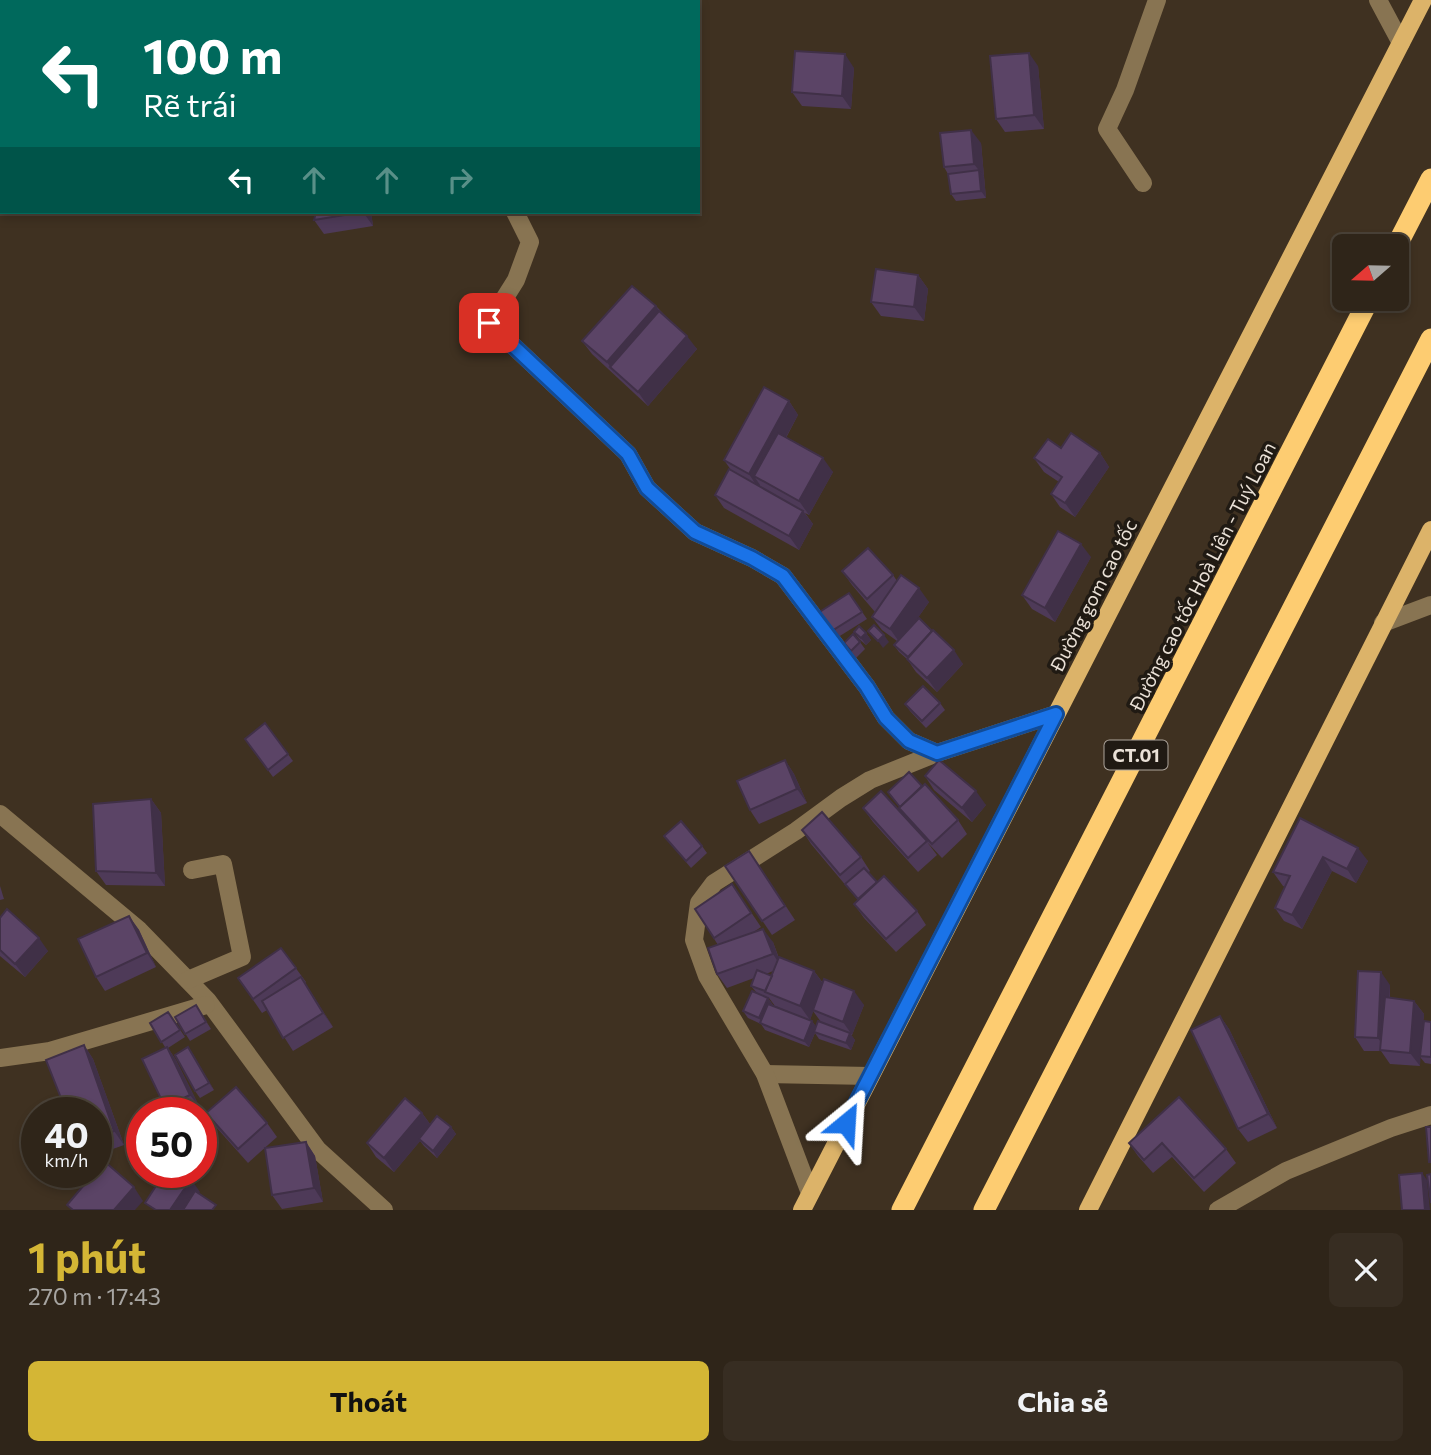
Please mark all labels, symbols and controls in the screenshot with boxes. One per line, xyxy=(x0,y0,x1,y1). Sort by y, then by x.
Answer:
text: 100 m xyxy=(143,24,282,84)
icon: left xyxy=(28,28,119,119)
text: Rẽ trái xyxy=(143,84,237,124)
icon: left xyxy=(222,161,260,199)
icon: ahead xyxy=(295,161,333,199)
icon: ahead xyxy=(368,161,406,199)
icon: right xyxy=(441,161,479,199)
north arrow xyxy=(1332,234,1409,312)
map controls xyxy=(1332,234,1409,311)
pin xyxy=(459,293,519,353)
icon: arrive xyxy=(470,304,508,342)
street label: Đường cao tốc Hoà Liên - Tuý Loan xyxy=(1124,438,1280,715)
street label: Đường gom cao tốc xyxy=(1044,515,1141,676)
road number: CT.01 xyxy=(1104,740,1168,770)
position arrow xyxy=(809,1086,883,1160)
speed limit sign: 50 xyxy=(126,1097,217,1188)
text: 40 xyxy=(44,1112,89,1155)
text: km/h xyxy=(45,1149,88,1171)
text: 1 phút xyxy=(28,1230,146,1282)
button: close xyxy=(1329,1233,1403,1307)
text: 270 m · 17:43 xyxy=(28,1282,161,1310)
button: Thoát xyxy=(28,1361,709,1441)
button: Chia sẻ xyxy=(723,1361,1403,1441)

